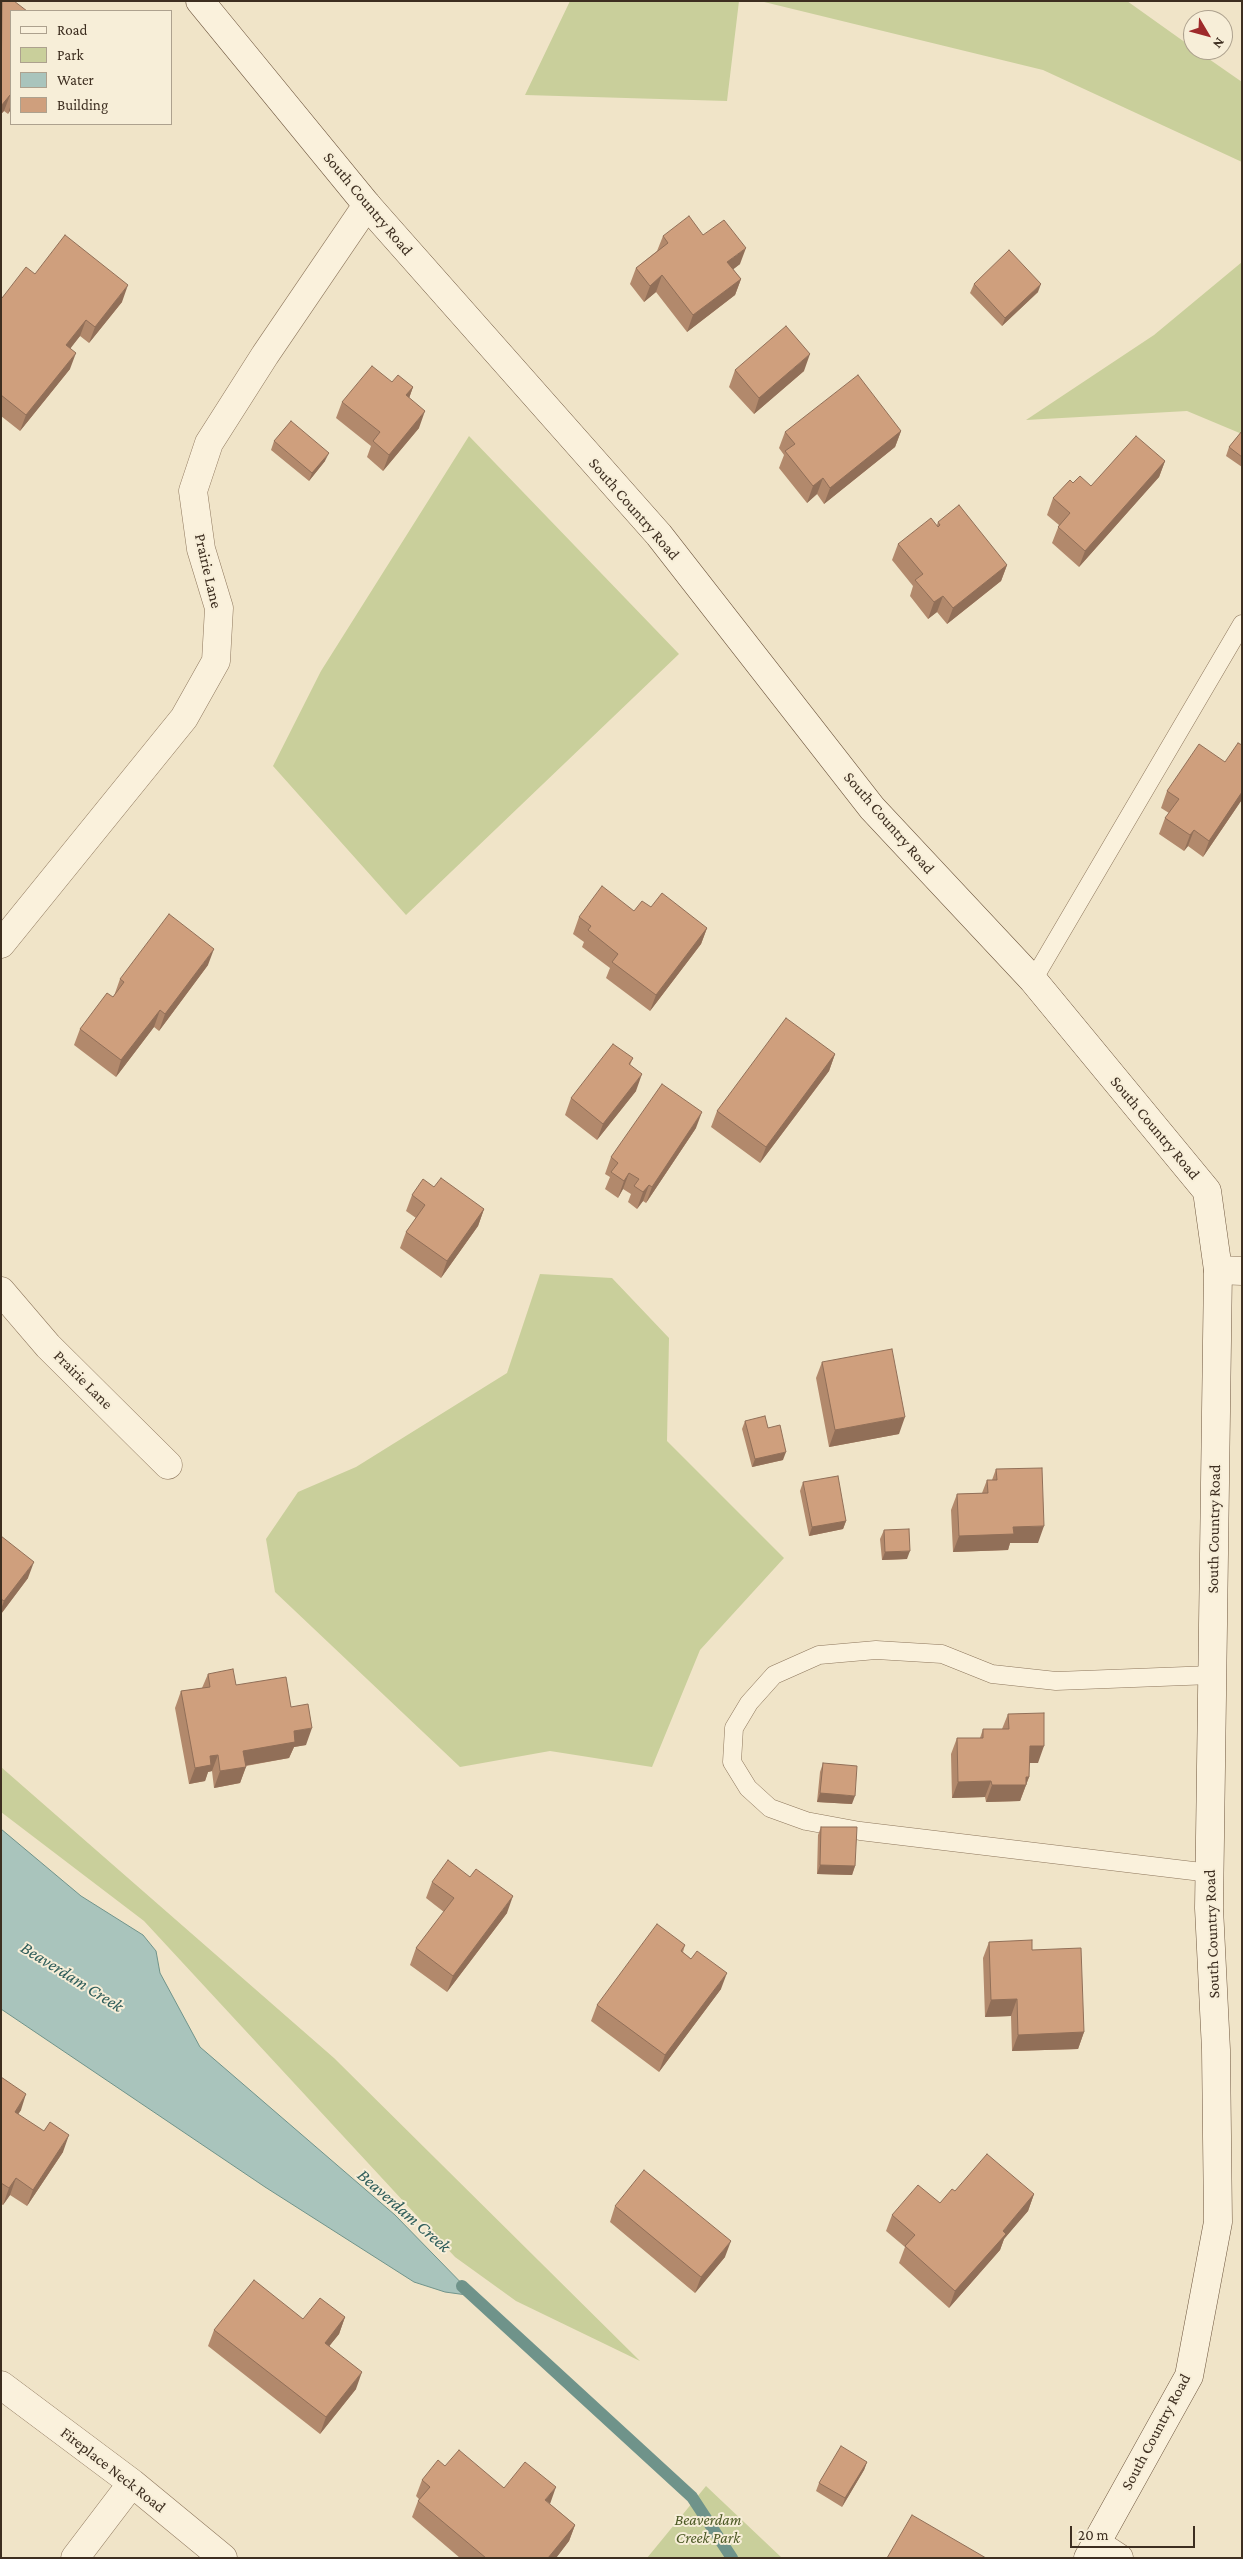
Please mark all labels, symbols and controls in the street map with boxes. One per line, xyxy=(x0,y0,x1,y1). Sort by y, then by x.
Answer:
legend xyxy=(10,10,172,125)
north arrow xyxy=(1183,10,1233,60)
text: Road xyxy=(57,22,87,38)
text: N xyxy=(1210,35,1228,52)
text: Park xyxy=(57,47,84,63)
text: Water xyxy=(57,72,94,88)
text: Building xyxy=(57,97,108,113)
street label: South Country Road xyxy=(319,148,417,260)
street label: South Country Road xyxy=(584,454,684,564)
street label: Prairie Lane xyxy=(190,532,226,610)
street label: South Country Road xyxy=(839,768,939,878)
street label: South Country Road xyxy=(1106,1072,1204,1184)
street label: Prairie Lane xyxy=(49,1346,117,1414)
street label: South Country Road xyxy=(1203,1464,1225,1594)
street label: South Country Road xyxy=(1200,1869,1224,1999)
water label: Beaverdam Creek xyxy=(17,1937,127,2017)
water label: Beaverdam Creek xyxy=(353,2164,455,2258)
street label: South Country Road xyxy=(1117,2371,1195,2493)
street label: Fireplace Neck Road xyxy=(57,2423,169,2517)
park label: Beaverdam Creek Park xyxy=(674,2510,742,2548)
scale bar xyxy=(1073,2516,1198,2548)
text: 20 m xyxy=(1078,2527,1109,2543)

